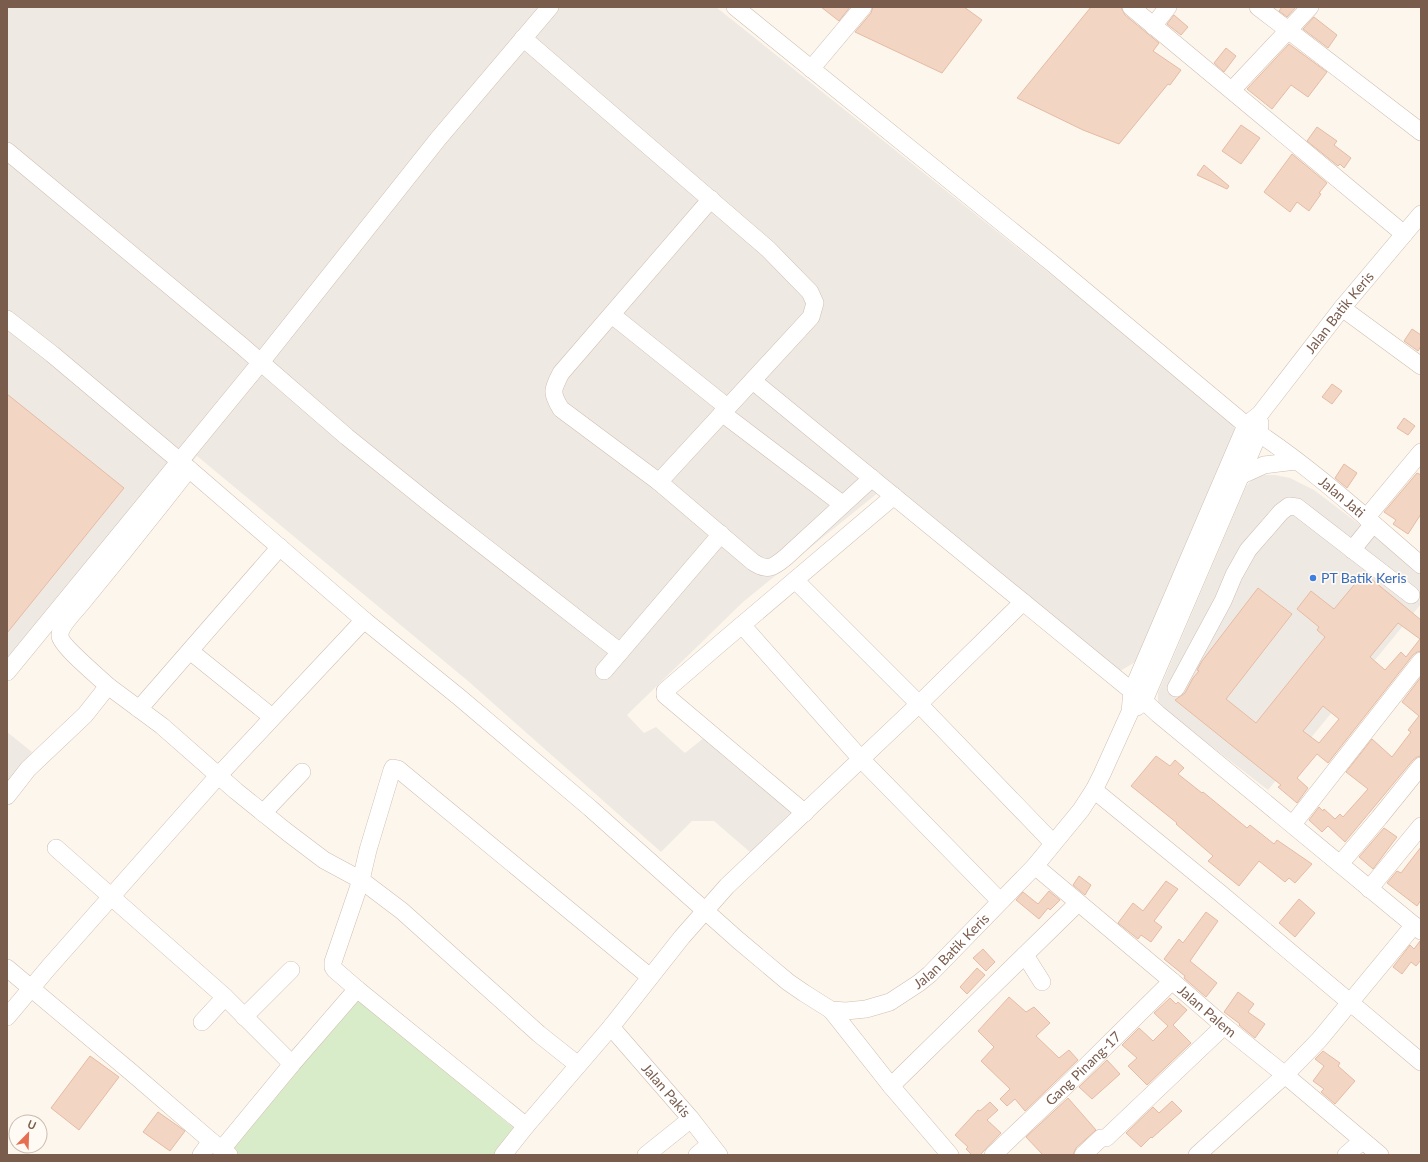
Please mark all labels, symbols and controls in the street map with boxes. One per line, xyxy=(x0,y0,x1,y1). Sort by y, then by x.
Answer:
street label: Jalan Batik Keris xyxy=(1301,268,1377,357)
street label: Jalan Jati xyxy=(1316,472,1369,521)
place label: PT Batik Keris xyxy=(1321,569,1407,586)
marker: PT Batik Keris xyxy=(1308,573,1318,583)
street label: Jalan Batik Keris xyxy=(910,910,992,992)
street label: Jalan Palem xyxy=(1175,981,1240,1041)
street label: Gang Pinang-17 xyxy=(1042,1027,1124,1109)
street label: Jalan Pakis xyxy=(638,1060,695,1121)
north arrow xyxy=(8,1114,48,1154)
text: U xyxy=(26,1117,38,1132)

